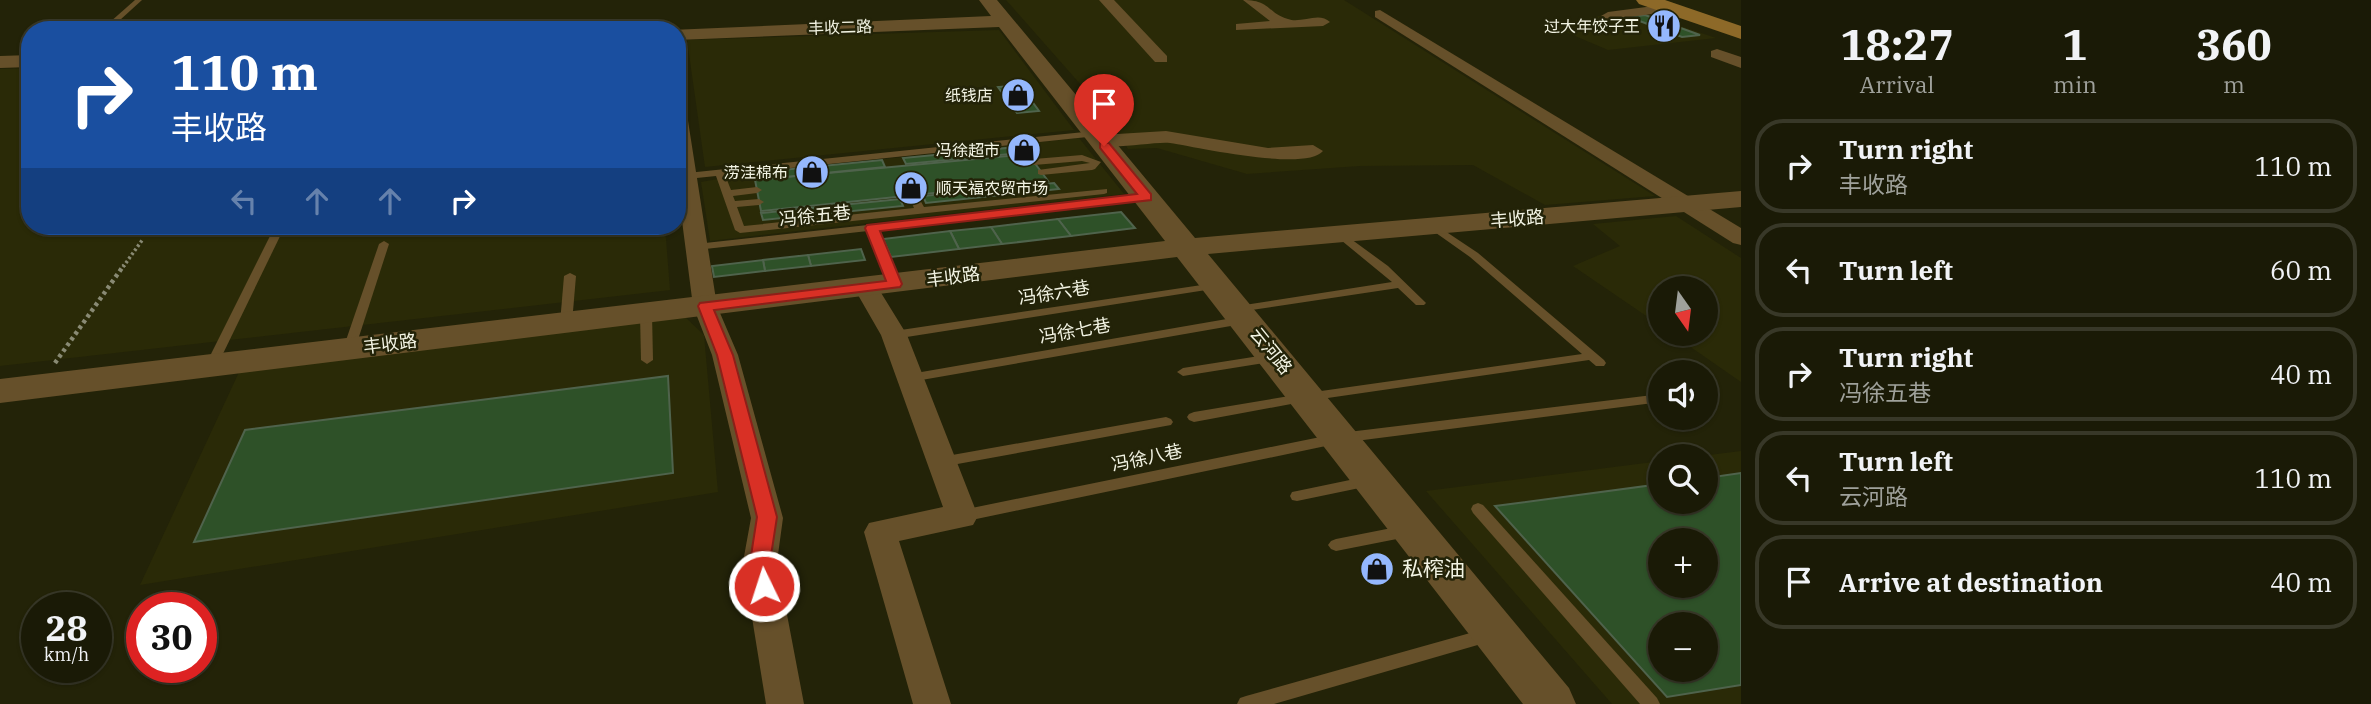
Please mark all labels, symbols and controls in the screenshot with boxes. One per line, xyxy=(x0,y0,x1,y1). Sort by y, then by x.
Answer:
restaurant icon: 过大年饺子王 xyxy=(1645,7,1683,45)
street label: 丰收二路 xyxy=(808,16,872,38)
place label: 过大年饺子王 xyxy=(1544,16,1640,36)
text: 18:27 xyxy=(1840,17,1954,72)
text: 1 xyxy=(2062,17,2088,72)
text: 360 xyxy=(2196,17,2272,72)
text: 110 m xyxy=(171,40,318,103)
icon: right xyxy=(56,49,147,140)
text: Arrival xyxy=(1860,69,1934,99)
text: min xyxy=(2053,69,2097,99)
text: m xyxy=(2223,69,2245,99)
pin xyxy=(1074,74,1134,146)
shop icon: 纸钱店 xyxy=(999,76,1037,114)
place label: 纸钱店 xyxy=(945,85,993,105)
icon: arrive xyxy=(1085,85,1123,123)
text: 丰收路 xyxy=(171,106,267,148)
shop icon: 冯徐超市 xyxy=(1005,131,1043,169)
text: Turn right xyxy=(1839,132,1973,166)
place label: 冯徐超市 xyxy=(936,140,1000,160)
icon: right xyxy=(1780,147,1818,185)
text: 110 m xyxy=(2254,149,2332,183)
shop icon: 涝洼棉布 xyxy=(793,153,831,191)
place label: 涝洼棉布 xyxy=(724,162,788,182)
shop icon: 顺天福农贸市场 xyxy=(892,169,930,207)
text: 丰收路 xyxy=(1839,169,1908,199)
place label: 顺天福农贸市场 xyxy=(936,178,1048,198)
icon: left xyxy=(225,182,263,220)
icon: ahead xyxy=(298,182,336,220)
icon: ahead xyxy=(371,182,409,220)
icon: right xyxy=(444,182,482,220)
street label: 冯徐五巷 xyxy=(778,200,852,231)
street label: 丰收路 xyxy=(1489,205,1545,232)
icon: left xyxy=(1780,251,1818,289)
text: Turn left xyxy=(1839,253,1953,287)
text: 60 m xyxy=(2270,253,2332,287)
street label: 丰收路 xyxy=(925,262,981,291)
street label: 冯徐六巷 xyxy=(1017,276,1091,309)
north arrow xyxy=(1648,276,1718,346)
map controls xyxy=(1648,276,1718,682)
street label: 冯徐七巷 xyxy=(1037,313,1112,348)
street label: 云河路 xyxy=(1245,322,1297,379)
street label: 丰收路 xyxy=(362,329,418,358)
text: Turn right xyxy=(1839,340,1973,374)
icon: right xyxy=(1780,355,1818,393)
text: 40 m xyxy=(2270,357,2332,391)
button: sound xyxy=(1648,360,1718,430)
text: 冯徐五巷 xyxy=(1839,377,1931,407)
street label: 冯徐八巷 xyxy=(1109,439,1185,476)
button: search xyxy=(1648,444,1718,514)
text: Turn left xyxy=(1839,444,1953,478)
icon: left xyxy=(1780,459,1818,497)
text: 110 m xyxy=(2254,461,2332,495)
text: 云河路 xyxy=(1839,481,1908,511)
button: + xyxy=(1648,528,1718,598)
position arrow xyxy=(727,549,801,623)
shop icon: 私榨油 xyxy=(1358,550,1396,588)
place label: 私榨油 xyxy=(1402,554,1465,582)
icon: arrive xyxy=(1780,563,1818,601)
text: Arrive at destination xyxy=(1839,565,2103,599)
text: 40 m xyxy=(2270,565,2332,599)
speed limit sign: 30 xyxy=(126,592,217,683)
text: 28 xyxy=(45,605,88,651)
button: − xyxy=(1648,612,1718,682)
text: km/h xyxy=(44,643,89,666)

